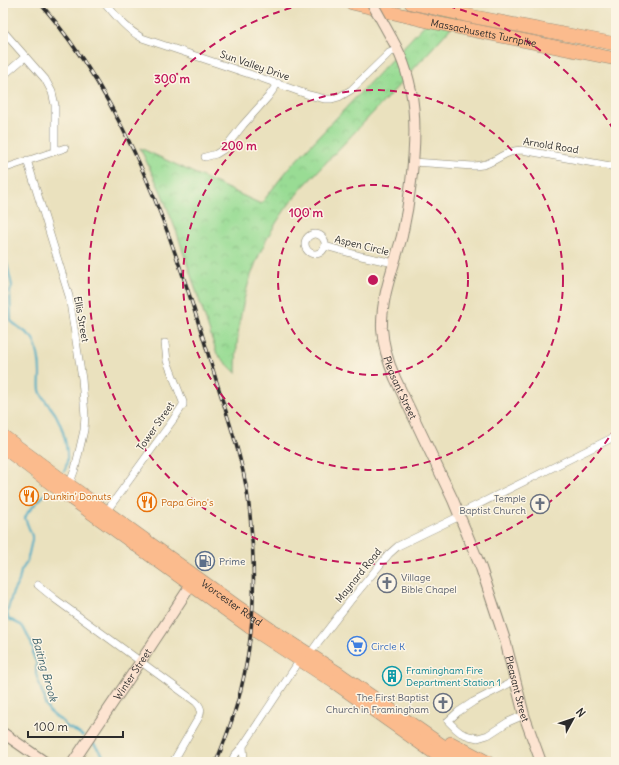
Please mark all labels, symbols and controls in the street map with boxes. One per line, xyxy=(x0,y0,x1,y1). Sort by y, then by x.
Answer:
street label: Massachusetts Turnpike xyxy=(429,16,538,50)
street label: Sun Valley Drive xyxy=(218,47,291,83)
text: 300 m xyxy=(154,71,190,86)
street label: Arnold Road xyxy=(522,135,580,156)
text: 200 m xyxy=(221,138,257,153)
text: 100 m xyxy=(289,205,323,220)
street label: Aspen Circle xyxy=(333,232,391,259)
centre of rings xyxy=(366,273,380,287)
street label: Ellis Street xyxy=(71,295,92,344)
street label: Pleasant Street xyxy=(380,355,420,422)
street label: Tower Street xyxy=(134,399,177,453)
restaurant icon: Dunkin' Donuts xyxy=(18,485,40,507)
place label: Dunkin' Donuts xyxy=(43,490,112,503)
restaurant icon: Papa Gino's xyxy=(136,491,158,513)
place label: Temple Baptist Church xyxy=(459,492,526,517)
church icon: Temple Baptist Church xyxy=(529,493,551,515)
place label: Papa Gino's xyxy=(161,496,214,509)
street label: Maynard Road xyxy=(332,545,384,605)
fuel station icon: Prime xyxy=(194,550,216,572)
place label: Prime xyxy=(219,555,246,568)
place label: Village Bible Chapel xyxy=(401,571,457,596)
church icon: Village Bible Chapel xyxy=(376,572,398,594)
street label: Worcester Road xyxy=(199,577,265,629)
water label: Baiting Brook xyxy=(29,635,61,704)
supermarket icon: Circle K xyxy=(346,635,368,657)
place label: Circle K xyxy=(371,640,406,653)
street label: Winter Street xyxy=(111,646,155,702)
street label: Pleasant Street xyxy=(502,654,532,724)
place label: Framingham Fire Department Station 1 xyxy=(406,664,501,689)
building icon: Framingham Fire Department Station 1 xyxy=(381,665,403,687)
place label: The First Baptist Church in Framingham xyxy=(326,691,430,716)
church icon: The First Baptist Church in Framingham xyxy=(432,692,454,714)
north arrow xyxy=(553,699,593,739)
text: N xyxy=(573,705,588,720)
scale bar xyxy=(28,713,123,739)
text: 100 m xyxy=(34,719,68,734)

